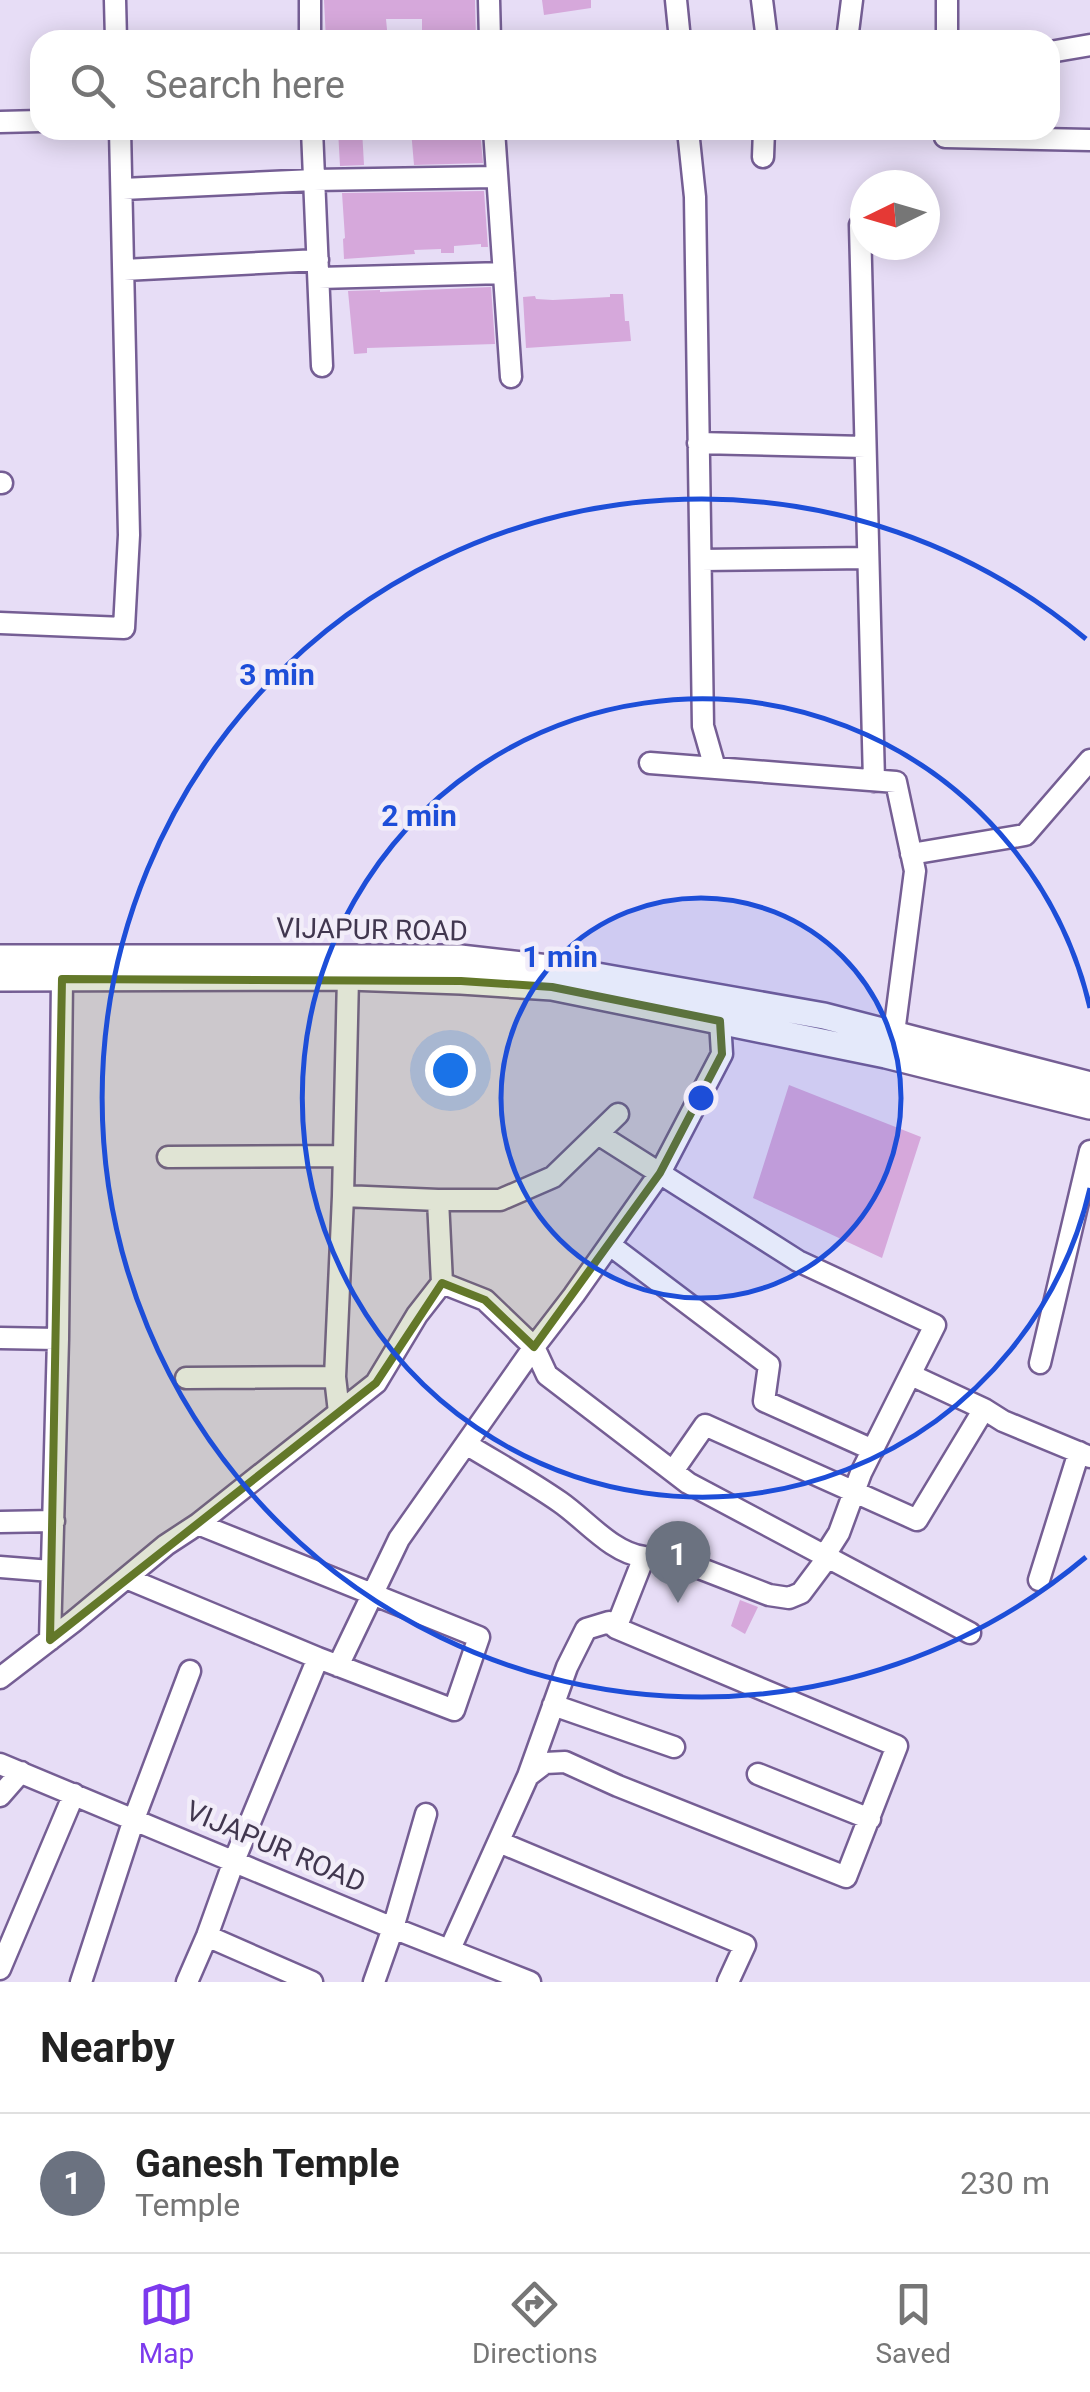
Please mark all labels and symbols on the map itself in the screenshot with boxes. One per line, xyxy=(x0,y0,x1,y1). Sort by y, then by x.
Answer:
north arrow xyxy=(850,170,940,260)
text: 3 min xyxy=(239,657,315,692)
text: 2 min xyxy=(381,798,457,833)
street label: VIJAPUR ROAD xyxy=(276,911,468,948)
text: 1 min xyxy=(522,939,598,974)
your location xyxy=(425,1045,476,1096)
centre of rings xyxy=(683,1080,719,1116)
pin: 1 xyxy=(646,1520,710,1603)
street label: VIJAPUR ROAD xyxy=(181,1794,371,1899)

